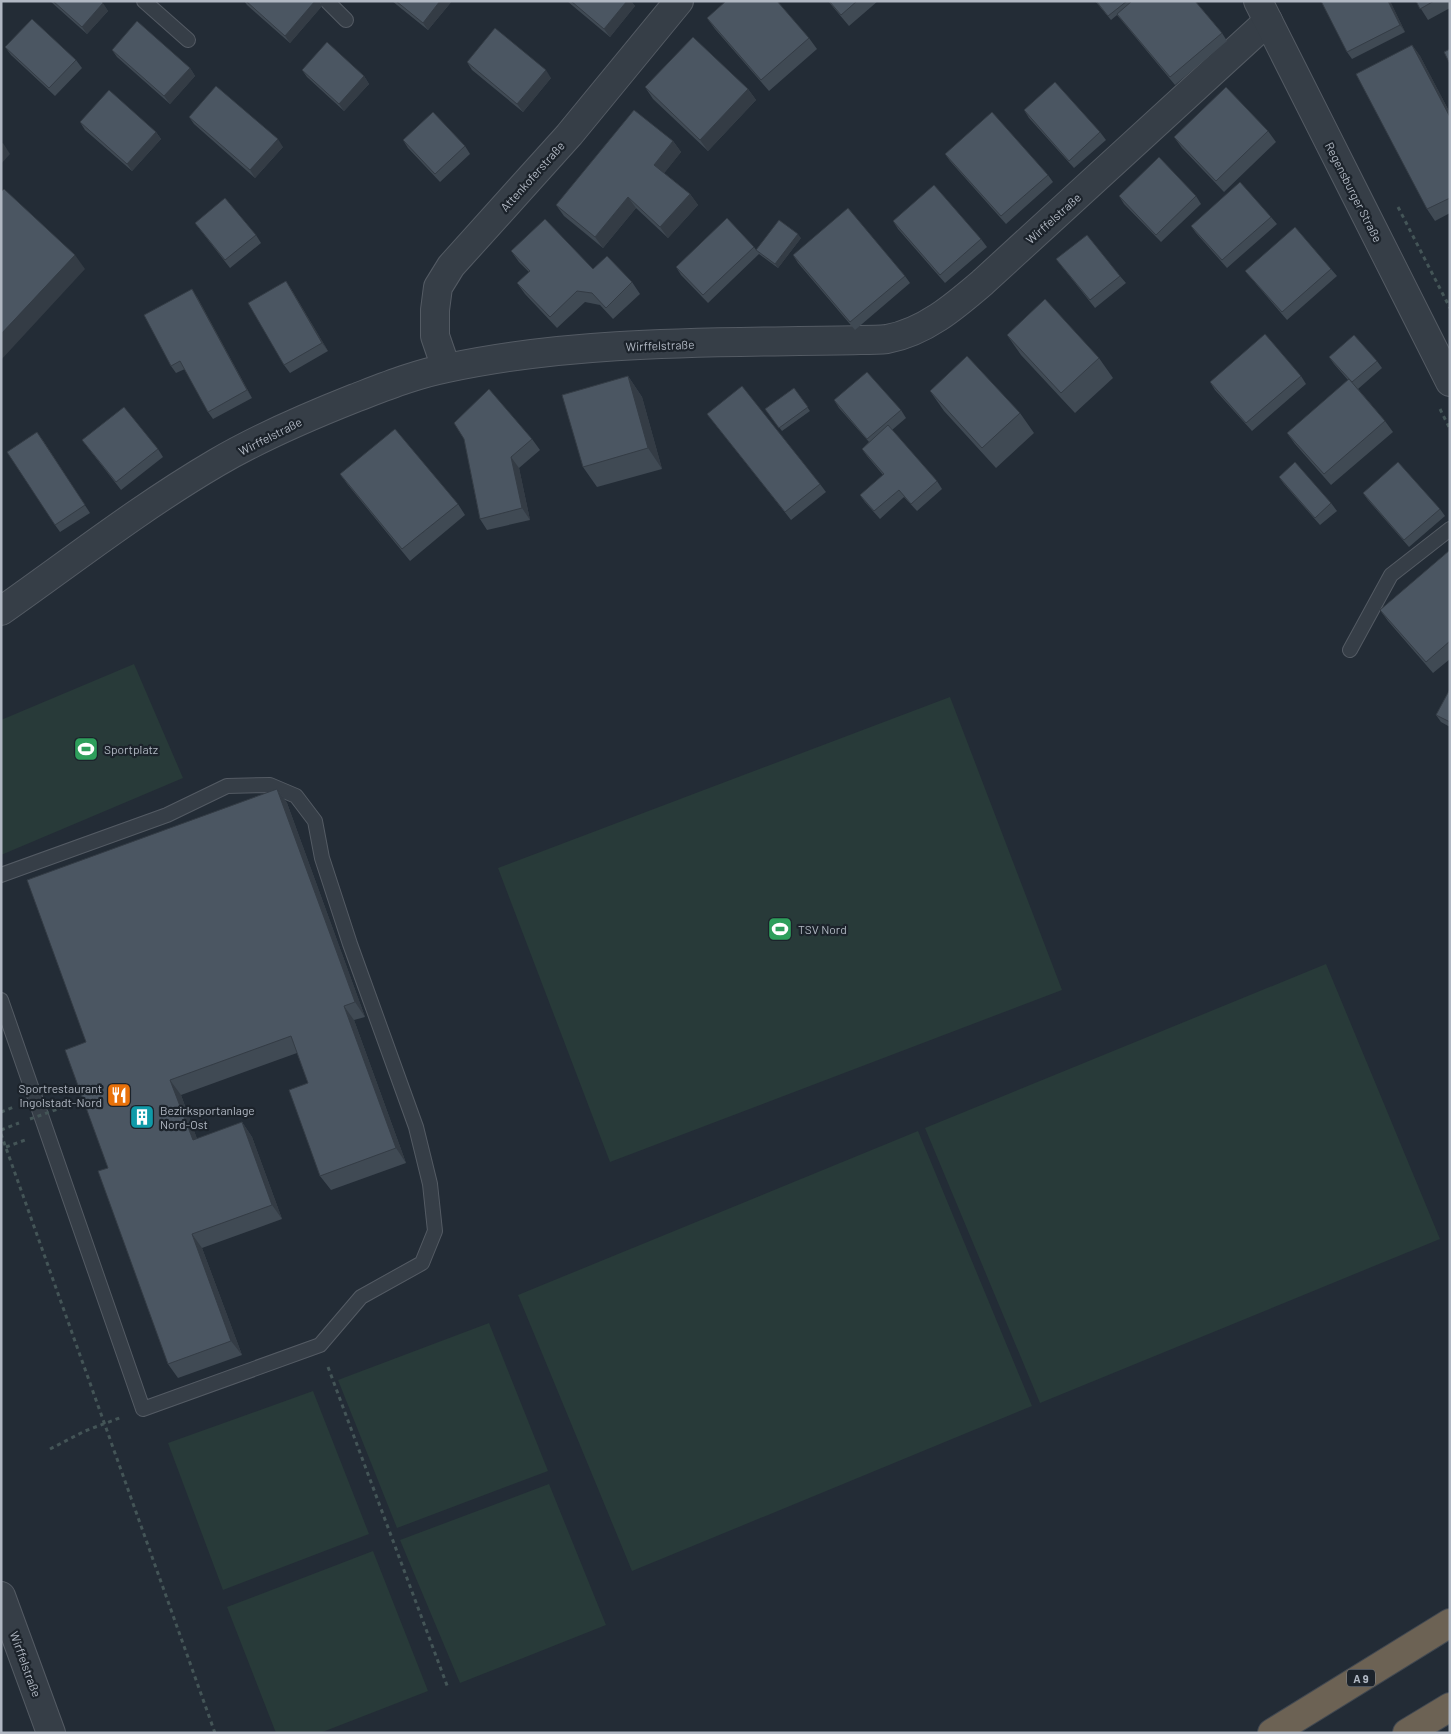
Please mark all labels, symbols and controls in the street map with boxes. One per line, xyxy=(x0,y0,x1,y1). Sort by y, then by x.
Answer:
street label: Attenkoferstraße xyxy=(497,138,567,214)
street label: Regensburger Straße xyxy=(1323,140,1385,244)
street label: Wirffelstraße xyxy=(1023,190,1083,246)
street label: Wirffelstraße xyxy=(625,337,695,353)
street label: Wirffelstraße xyxy=(236,414,304,458)
sports icon: Sportplatz xyxy=(73,736,99,762)
place label: Sportplatz xyxy=(104,742,158,756)
sports icon: TSV Nord xyxy=(767,916,793,942)
place label: TSV Nord xyxy=(798,922,847,936)
place label: Sportrestaurant Ingolstadt-Nord xyxy=(18,1081,102,1109)
restaurant icon: Sportrestaurant Ingolstadt-Nord xyxy=(106,1082,132,1108)
place label: Bezirksportanlage Nord-Ost xyxy=(160,1103,255,1131)
building icon: Bezirksportanlage Nord-Ost xyxy=(129,1104,155,1130)
street label: Wirffelstraße xyxy=(8,1629,44,1699)
road number: A 9 xyxy=(1347,1670,1375,1686)

